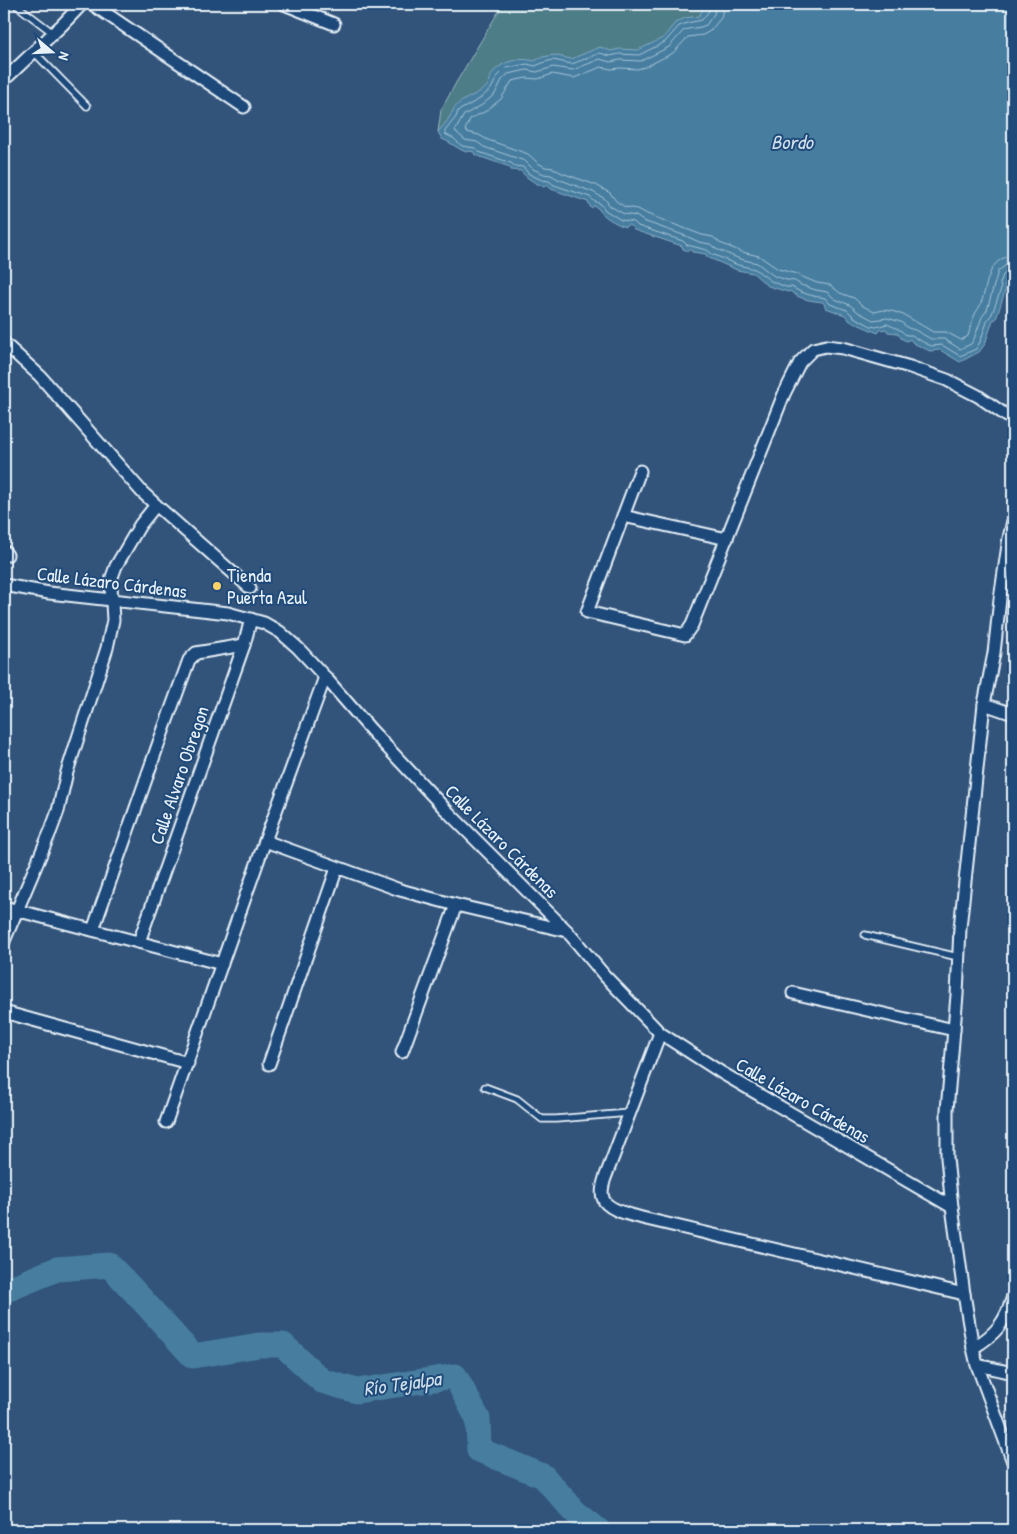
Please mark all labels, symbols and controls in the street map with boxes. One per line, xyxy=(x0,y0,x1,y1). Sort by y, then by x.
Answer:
north arrow xyxy=(28,28,78,78)
text: N xyxy=(54,50,75,64)
water label: Bordo xyxy=(771,128,815,155)
street label: Calle Lázaro Cárdenas xyxy=(36,560,188,604)
place label: Tienda Puerta Azul xyxy=(227,562,308,610)
marker: Tienda Puerta Azul xyxy=(211,580,223,592)
street label: Calle Alvaro Obregon xyxy=(143,702,215,848)
street label: Calle Lázaro Cárdenas xyxy=(439,778,565,904)
street label: Calle Lázaro Cárdenas xyxy=(731,1051,875,1149)
water label: Río Tejalpa xyxy=(362,1364,445,1403)

